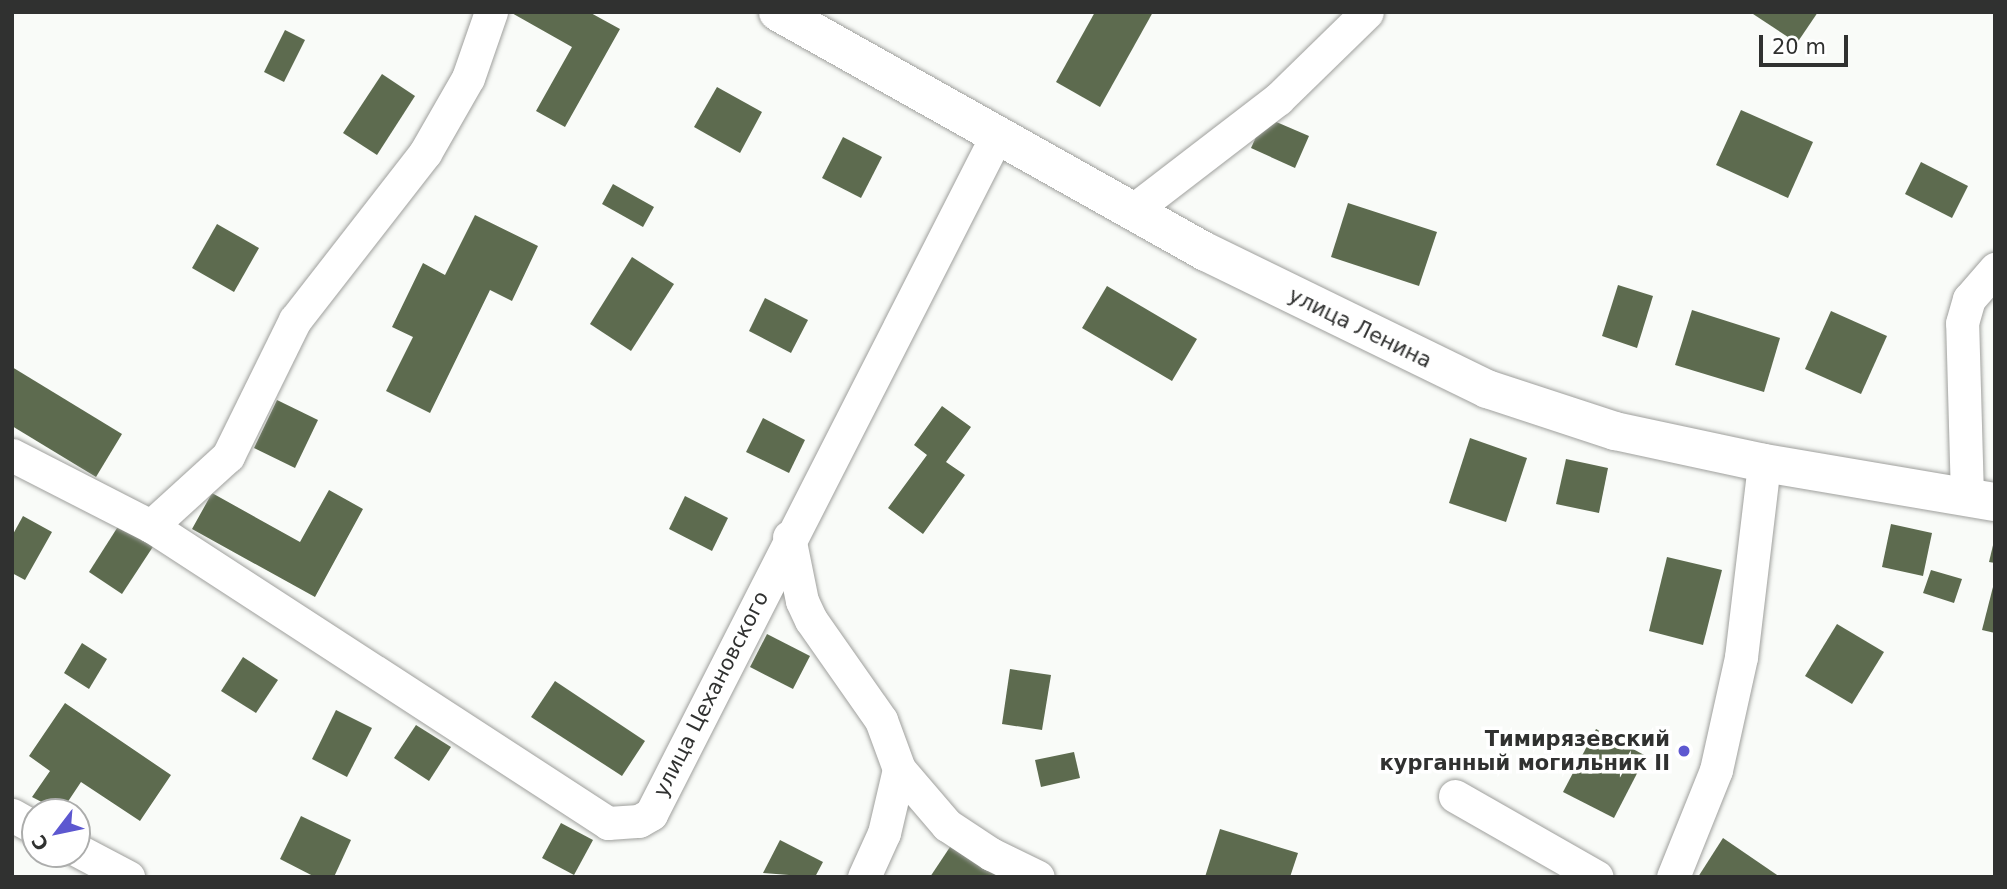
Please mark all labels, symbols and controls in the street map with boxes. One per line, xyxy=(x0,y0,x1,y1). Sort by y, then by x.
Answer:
scale bar xyxy=(1762,21,1851,65)
text: 20 m xyxy=(1772,35,1826,59)
street label: улица Ленина xyxy=(1284,282,1436,374)
street label: улица Цехановского xyxy=(648,587,774,801)
place label: Тимирязевский курганный могильник II xyxy=(1379,726,1670,776)
marker: Тимирязевский курганный могильник II xyxy=(1676,743,1692,759)
north arrow xyxy=(21,798,91,868)
text: С xyxy=(27,831,53,855)

